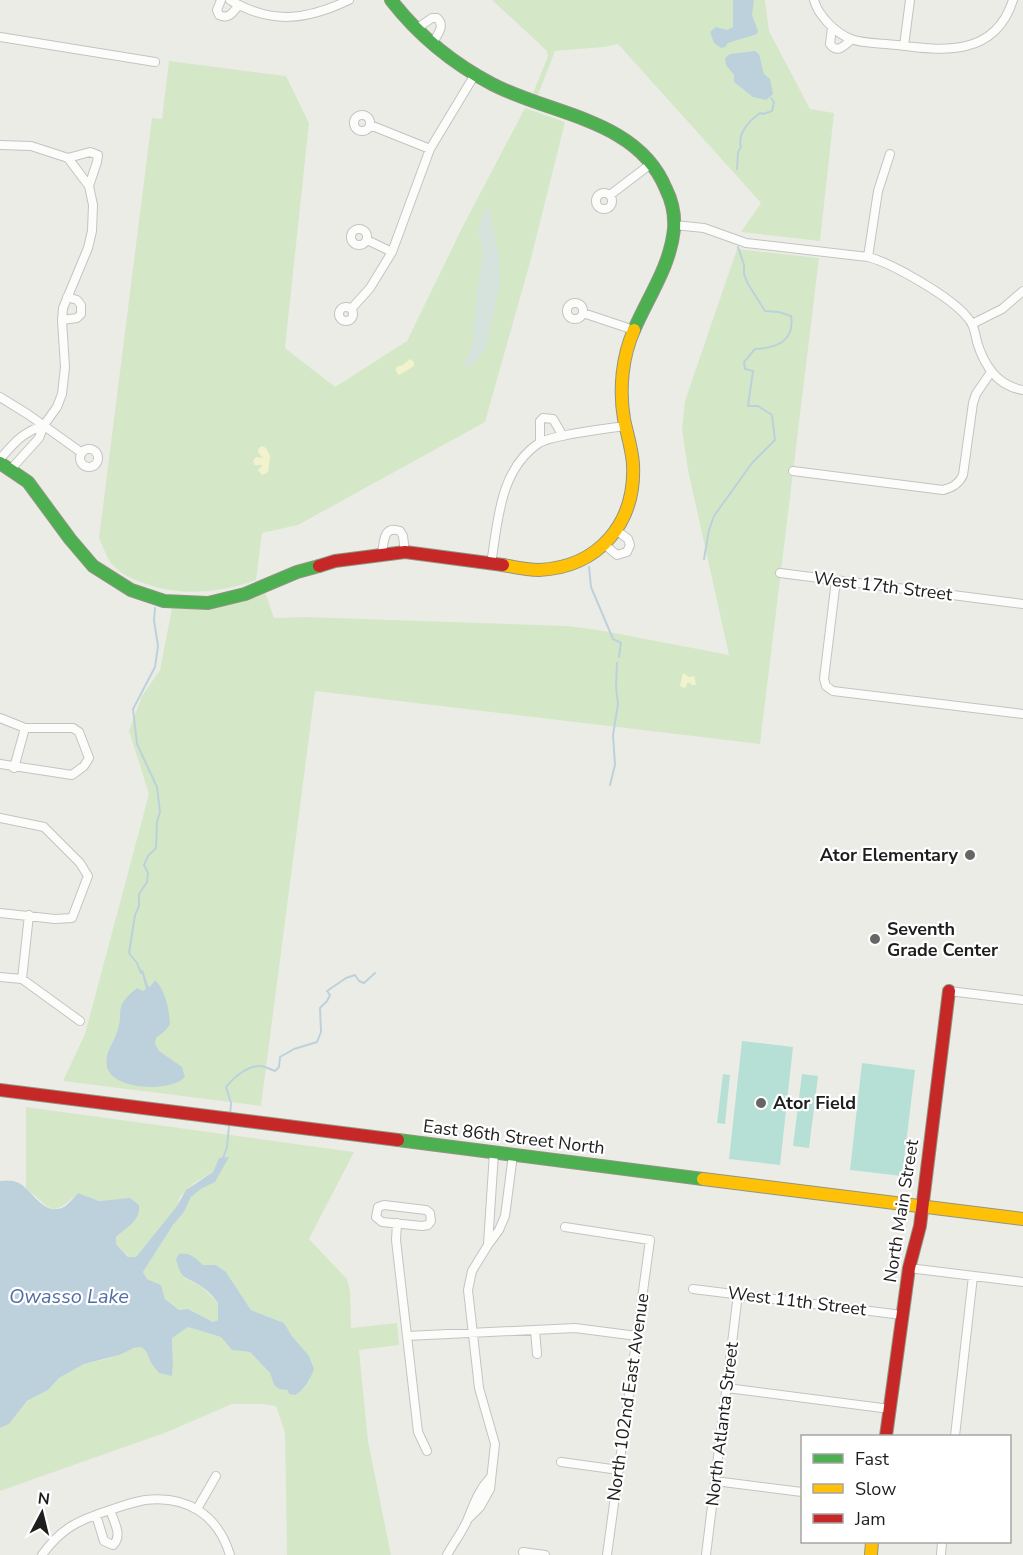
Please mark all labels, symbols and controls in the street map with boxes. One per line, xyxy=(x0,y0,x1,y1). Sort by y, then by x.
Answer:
street label: West 17th Street xyxy=(812,566,954,607)
place label: Ator Elementary xyxy=(820,843,959,867)
marker: Ator Elementary xyxy=(963,848,977,862)
place label: Seventh Grade Center xyxy=(887,917,998,962)
marker: Seventh Grade Center xyxy=(868,932,882,946)
place label: Ator Field xyxy=(773,1091,856,1115)
marker: Ator Field xyxy=(754,1096,768,1110)
street label: East 86th Street North xyxy=(422,1114,606,1160)
street label: North Main Street xyxy=(878,1137,924,1284)
street label: West 11th Street xyxy=(726,1281,868,1322)
water label: Owasso Lake xyxy=(9,1283,129,1310)
street label: North 102nd East Avenue xyxy=(602,1291,654,1503)
street label: North Atlanta Street xyxy=(700,1340,744,1507)
legend xyxy=(801,1435,1011,1543)
text: Fast xyxy=(855,1447,890,1471)
text: Slow xyxy=(855,1477,896,1501)
north arrow xyxy=(12,1483,72,1543)
text: N xyxy=(36,1487,51,1511)
text: Jam xyxy=(854,1507,886,1531)

